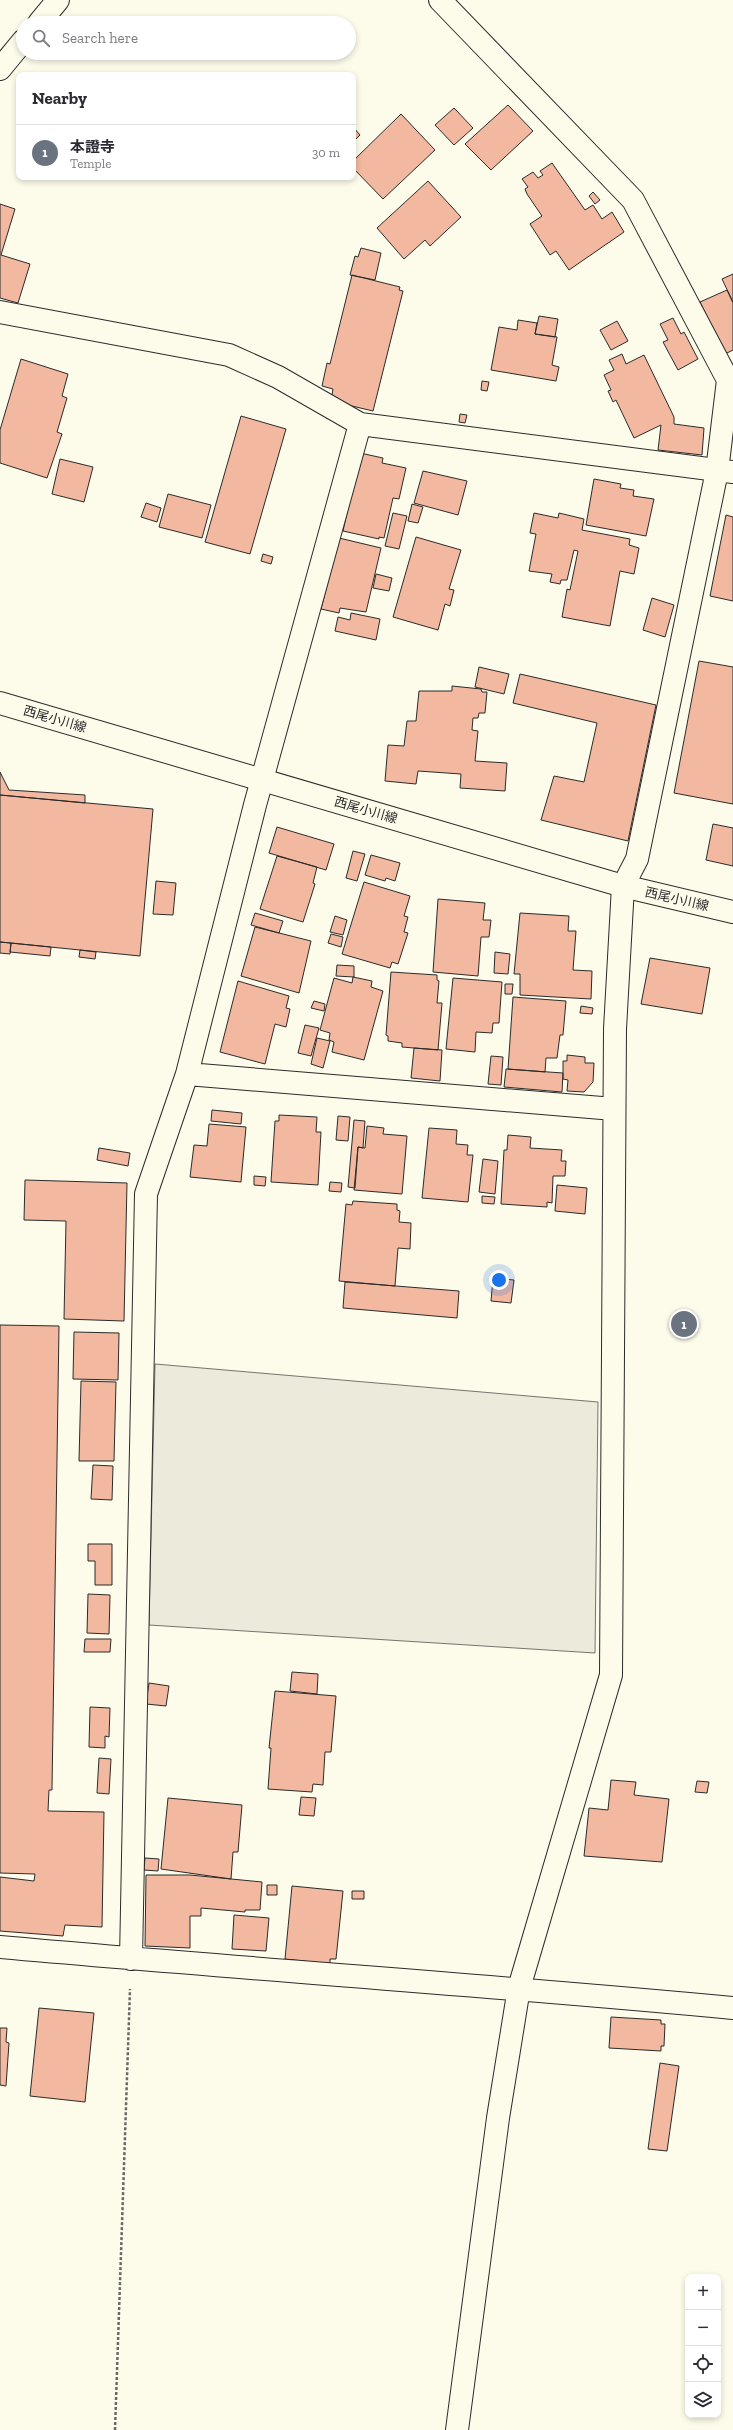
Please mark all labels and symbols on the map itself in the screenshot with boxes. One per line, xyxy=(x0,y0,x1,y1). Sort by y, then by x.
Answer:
street label: 西尾小川線 xyxy=(22,703,88,735)
street label: 西尾小川線 xyxy=(333,794,399,826)
street label: 西尾小川線 xyxy=(644,884,710,914)
your location xyxy=(489,1270,509,1290)
pin: 1 xyxy=(671,1309,697,1339)

